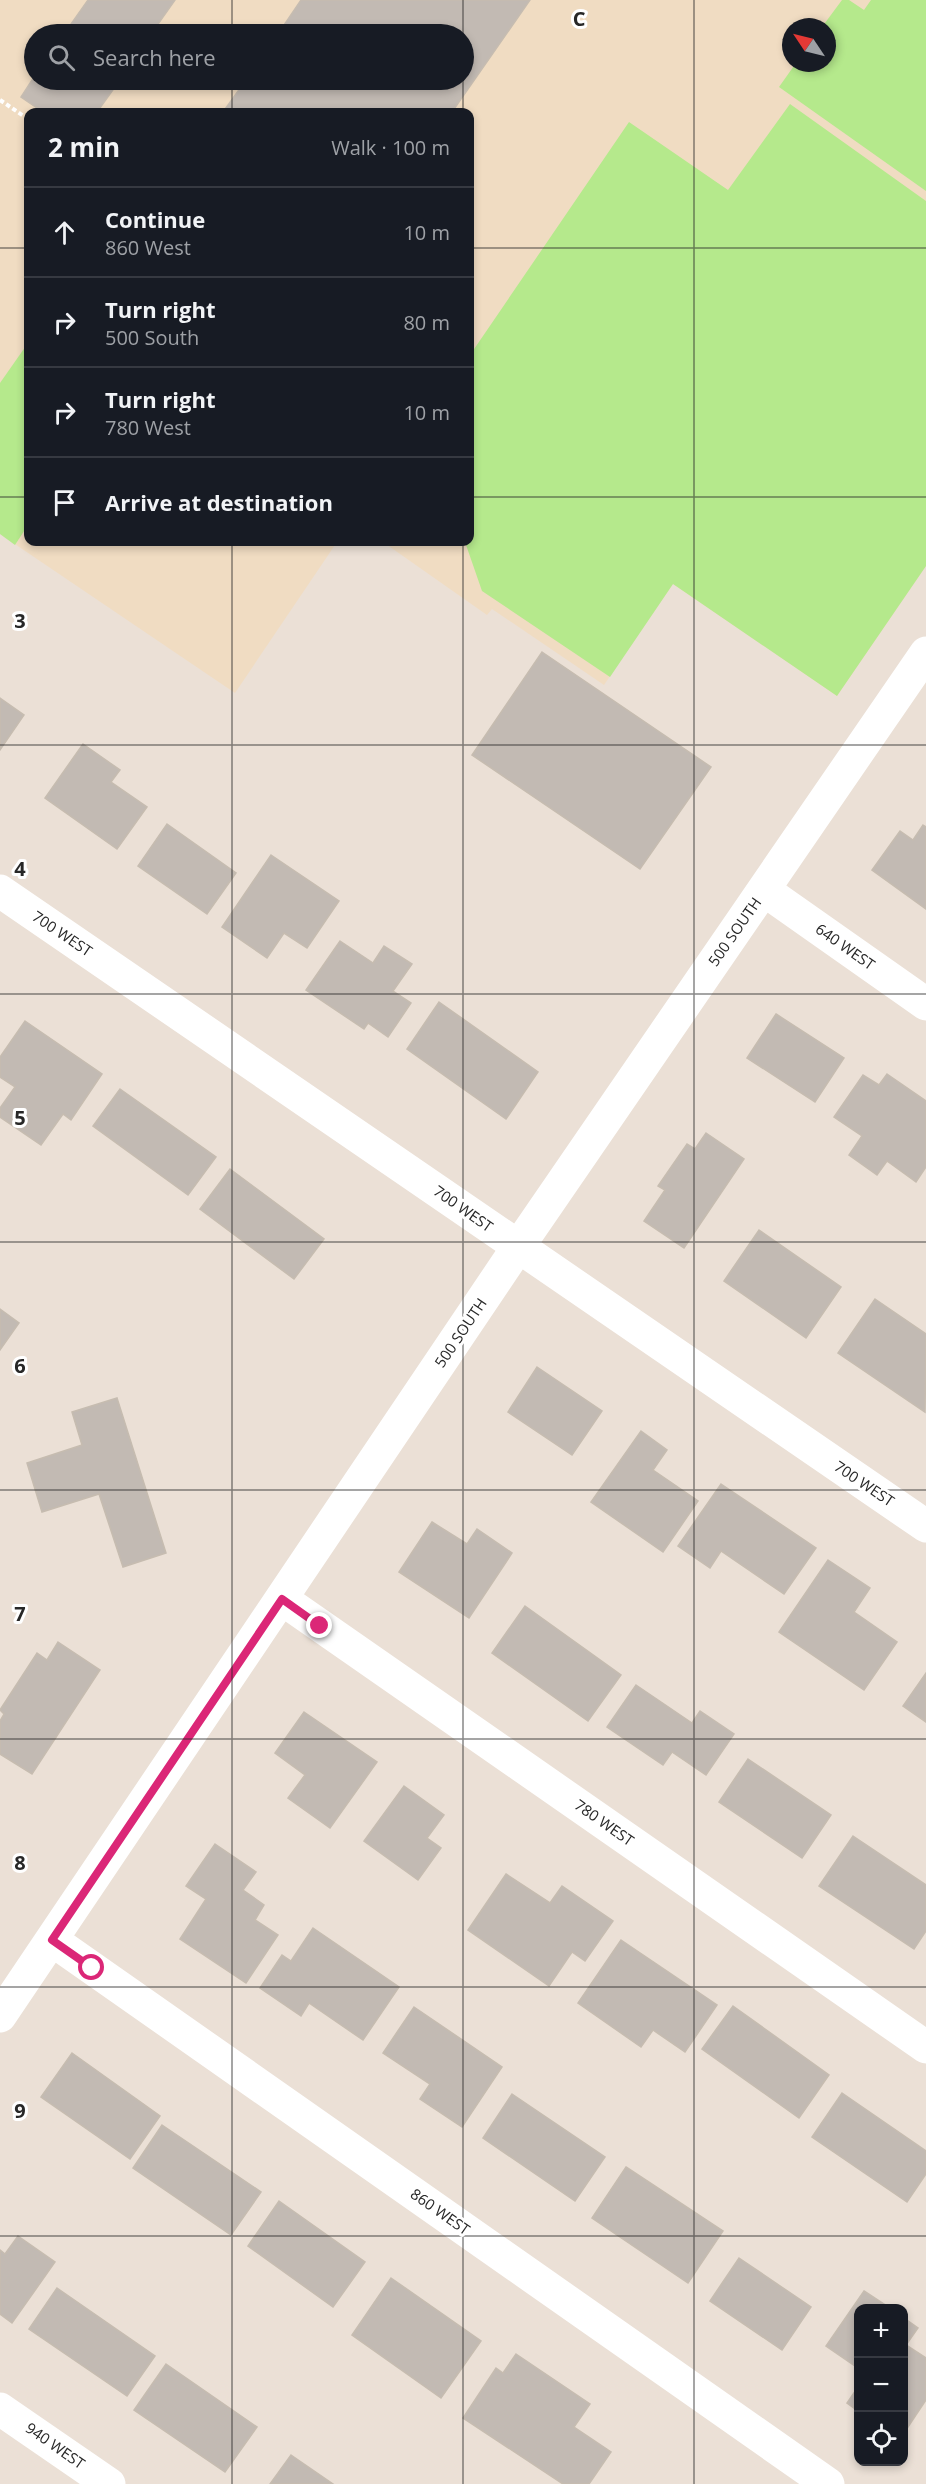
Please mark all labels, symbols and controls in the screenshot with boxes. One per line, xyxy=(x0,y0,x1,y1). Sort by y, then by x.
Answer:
text: C xyxy=(573,5,586,32)
north arrow xyxy=(782,18,836,72)
search box xyxy=(24,24,474,90)
icon: search xyxy=(45,41,78,74)
text: Search here xyxy=(93,42,216,72)
text: 2 min xyxy=(48,129,120,165)
text: Walk · 100 m xyxy=(331,134,450,161)
text: Continue xyxy=(105,204,205,234)
icon: ahead xyxy=(48,216,81,249)
text: 10 m xyxy=(403,219,450,246)
text: 860 West xyxy=(105,234,191,261)
text: Turn right xyxy=(105,294,216,324)
icon: right xyxy=(48,306,81,339)
text: 80 m xyxy=(403,309,450,336)
text: 500 South xyxy=(105,324,199,351)
text: Turn right xyxy=(105,384,216,414)
icon: right xyxy=(48,396,81,429)
text: 10 m xyxy=(403,399,450,426)
text: 780 West xyxy=(105,414,191,441)
icon: arrive xyxy=(48,486,81,519)
text: Arrive at destination xyxy=(105,487,333,517)
text: 3 xyxy=(14,607,26,634)
text: 4 xyxy=(14,855,26,882)
street label: 500 SOUTH xyxy=(703,893,765,970)
street label: 700 WEST xyxy=(29,906,97,961)
street label: 640 WEST xyxy=(812,918,880,974)
text: 5 xyxy=(14,1104,26,1131)
street label: 700 WEST xyxy=(430,1180,498,1236)
street label: 500 SOUTH xyxy=(430,1294,491,1371)
text: 6 xyxy=(14,1352,26,1379)
street label: 700 WEST xyxy=(831,1456,899,1511)
text: 7 xyxy=(14,1600,26,1627)
route end xyxy=(306,1612,332,1638)
street label: 780 WEST xyxy=(571,1794,639,1850)
text: 8 xyxy=(14,1849,26,1876)
route start xyxy=(78,1954,104,1980)
text: 9 xyxy=(14,2097,26,2124)
street label: 860 WEST xyxy=(407,2183,475,2239)
map controls xyxy=(854,2304,908,2466)
button: + xyxy=(854,2304,908,2358)
button: − xyxy=(854,2358,908,2412)
button: locate xyxy=(854,2412,908,2466)
street label: 940 WEST xyxy=(22,2417,90,2473)

